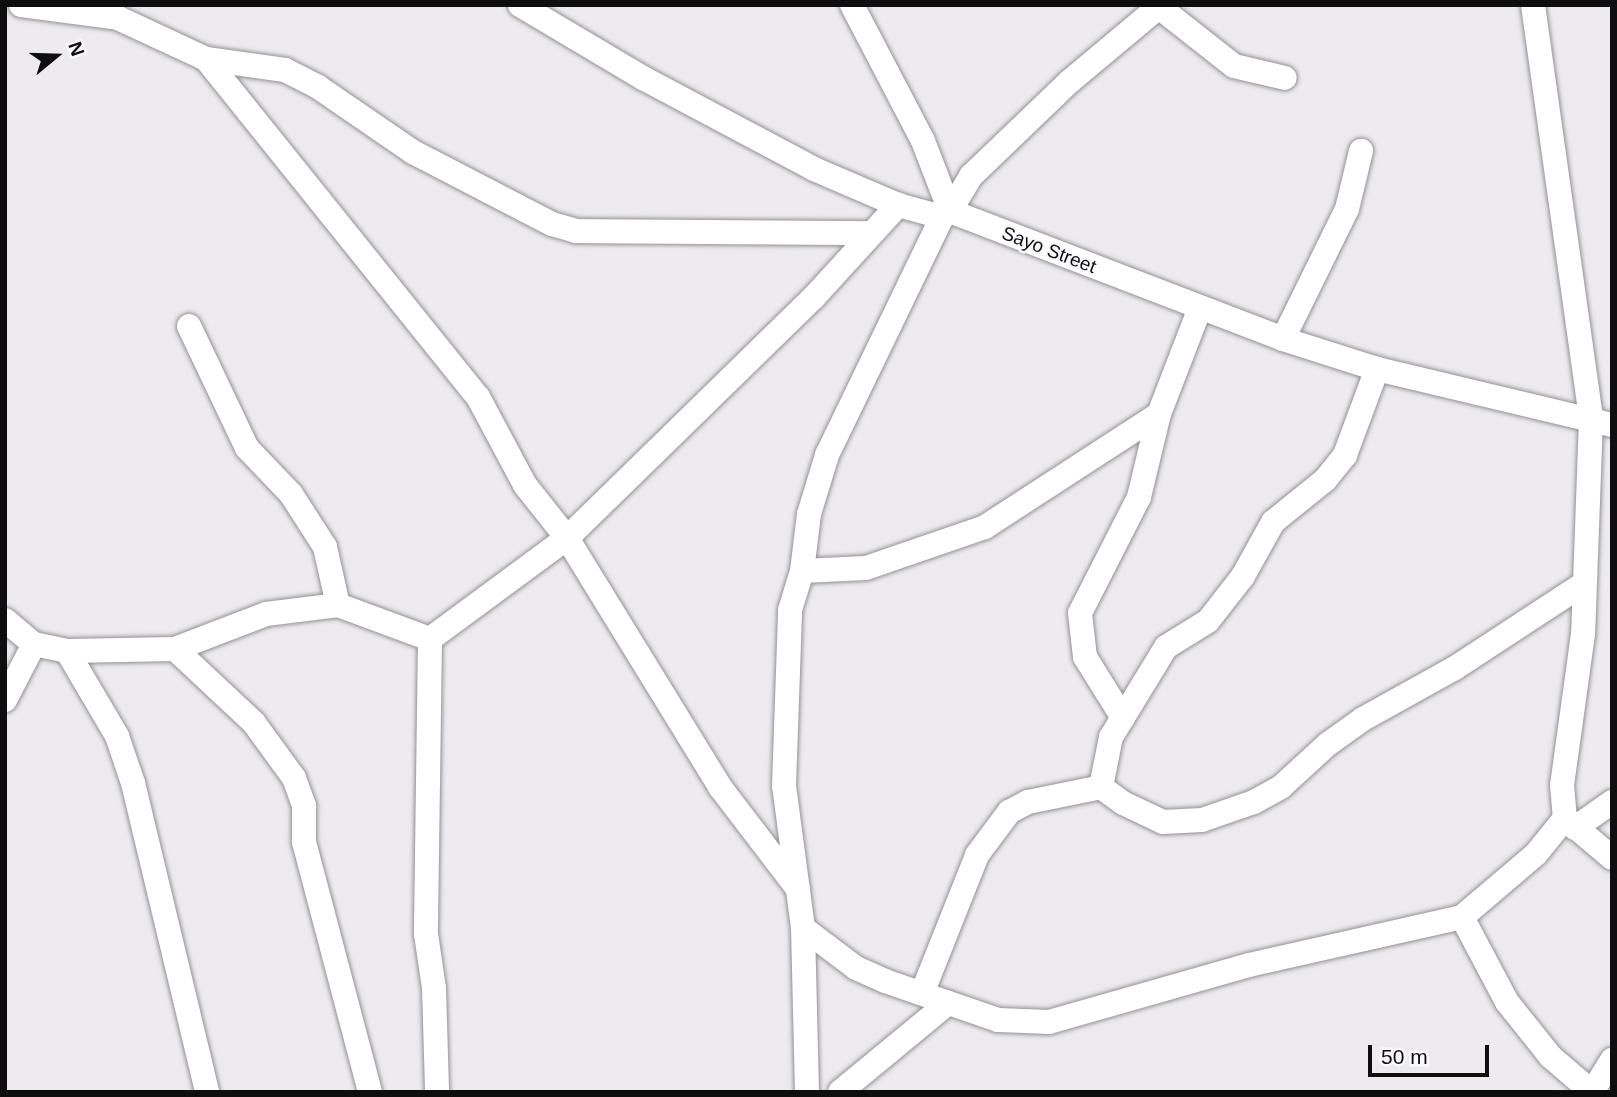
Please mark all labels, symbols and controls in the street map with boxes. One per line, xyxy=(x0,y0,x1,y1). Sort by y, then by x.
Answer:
north arrow xyxy=(21,21,91,91)
text: N xyxy=(64,39,88,59)
street label: Sayo Street xyxy=(999,222,1099,278)
scale bar xyxy=(1372,1030,1493,1074)
text: 50 m xyxy=(1381,1045,1428,1068)

